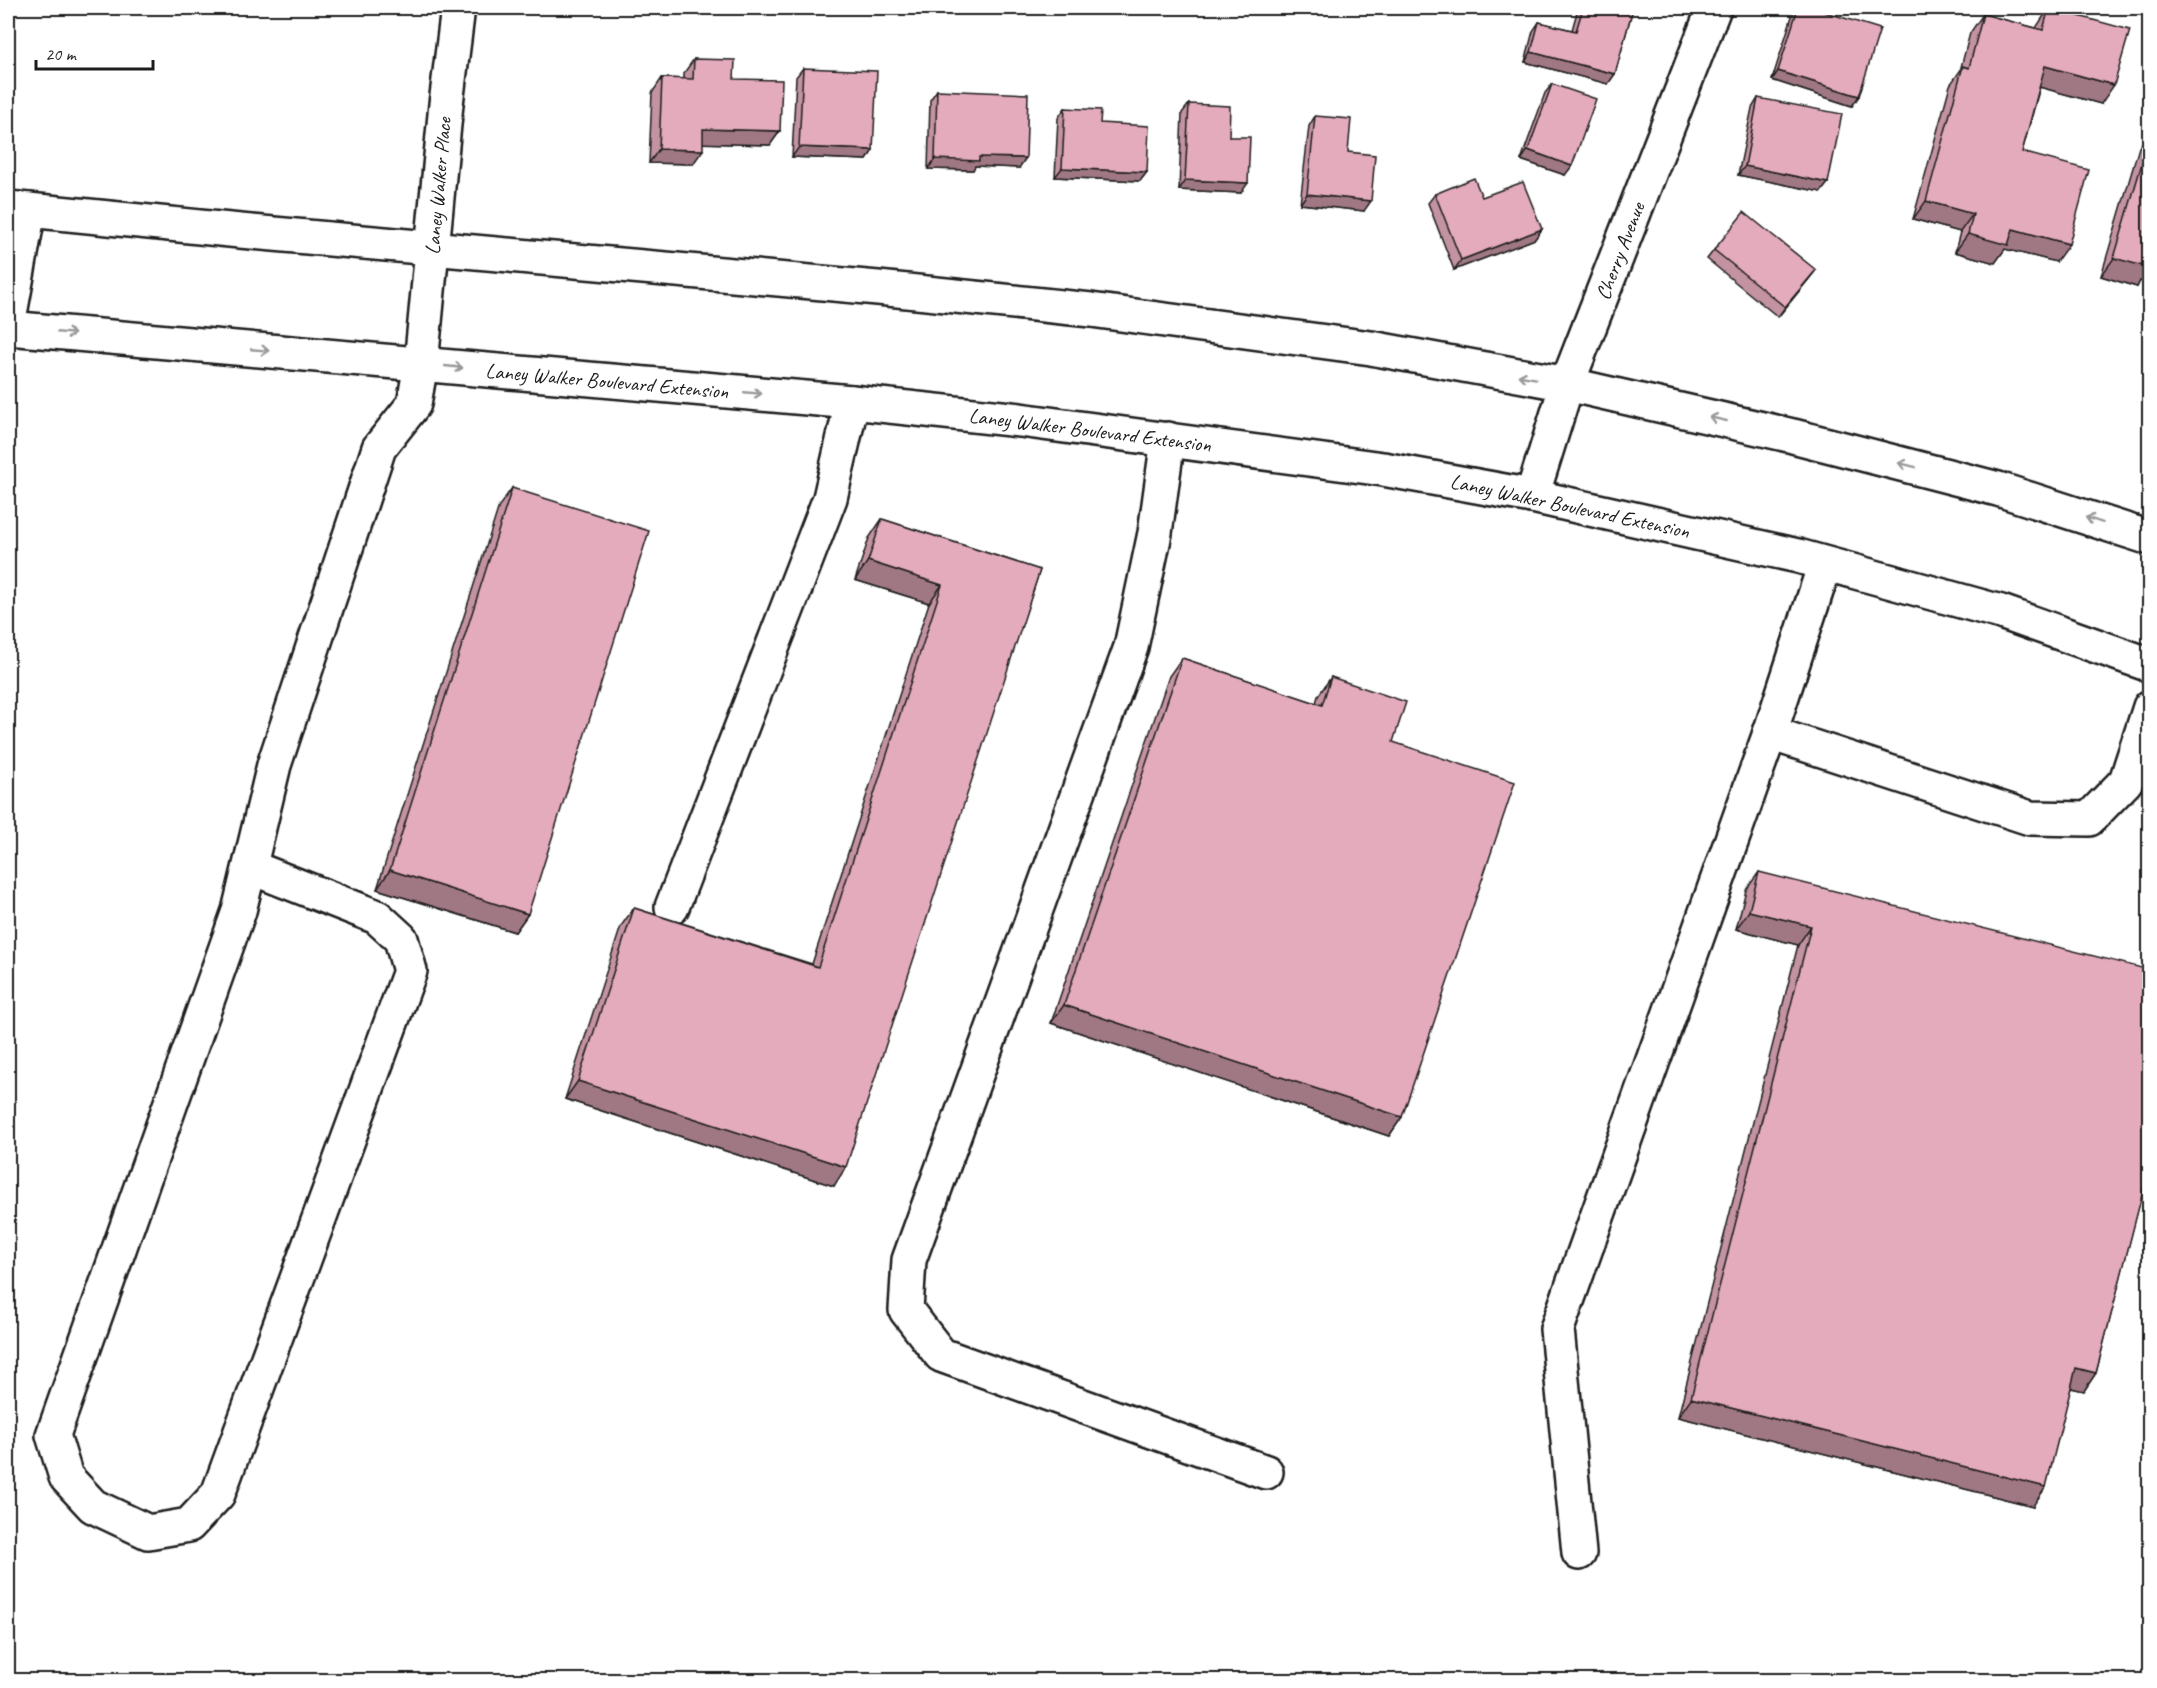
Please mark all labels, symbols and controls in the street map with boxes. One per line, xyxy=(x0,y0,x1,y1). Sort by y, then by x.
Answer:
scale bar xyxy=(36,33,153,71)
text: 20 m xyxy=(45,43,78,65)
street label: Laney Walker Place xyxy=(419,115,457,256)
street label: Cherry Avenue xyxy=(1590,198,1651,303)
one-way arrow xyxy=(55,328,75,339)
one-way arrow xyxy=(250,345,269,356)
street label: Laney Walker Boulevard Extension xyxy=(484,357,730,405)
one-way arrow xyxy=(444,362,464,373)
one-way arrow xyxy=(1518,371,1537,382)
one-way arrow xyxy=(743,388,763,399)
street label: Laney Walker Boulevard Extension xyxy=(967,402,1213,458)
one-way arrow xyxy=(1708,412,1727,424)
one-way arrow xyxy=(1898,459,1917,471)
street label: Laney Walker Boulevard Extension xyxy=(1448,468,1692,544)
one-way arrow xyxy=(2085,514,2104,525)

